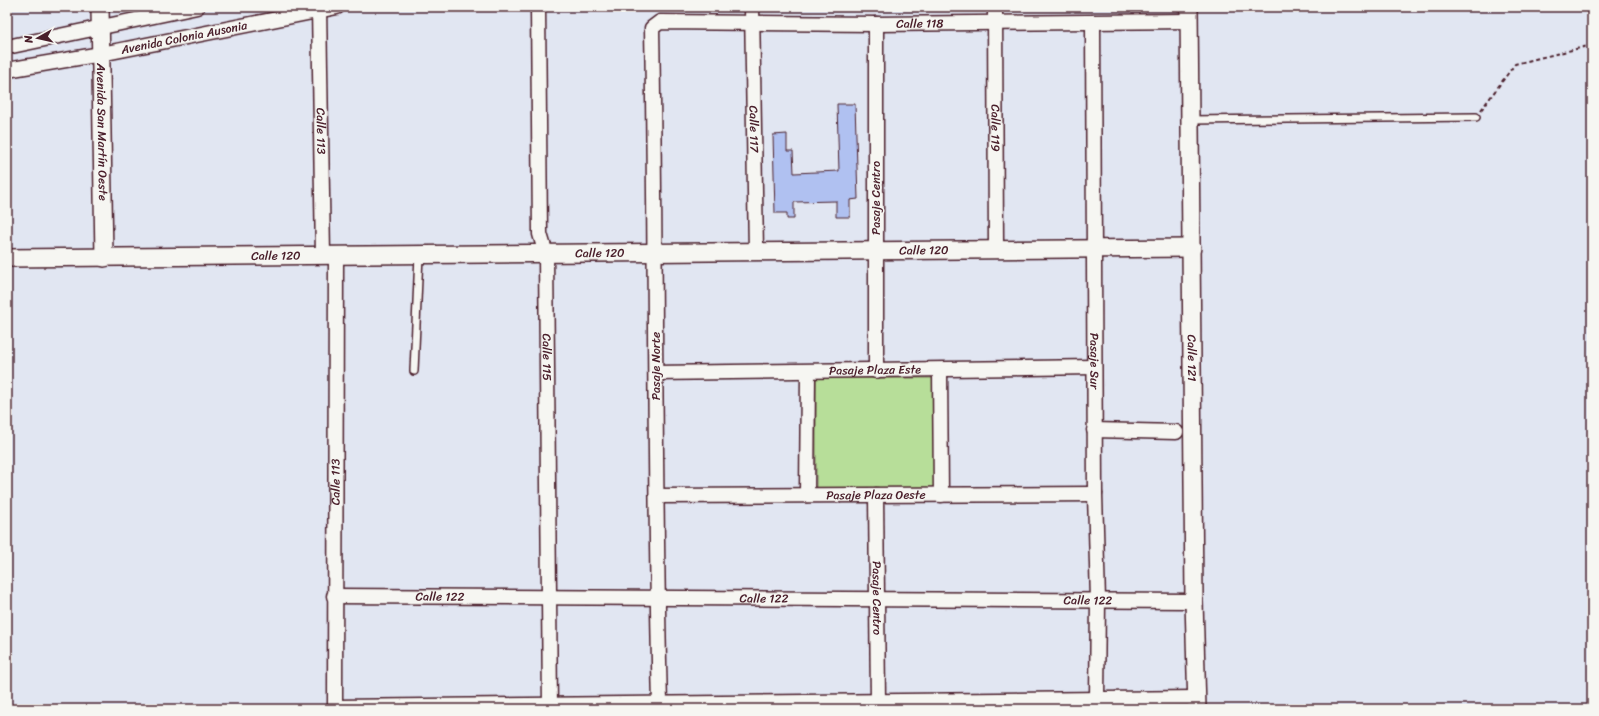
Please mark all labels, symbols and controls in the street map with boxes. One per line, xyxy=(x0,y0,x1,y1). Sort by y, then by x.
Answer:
street label: Calle 118 xyxy=(896,12,944,35)
street label: Avenida Colonia Ausonia xyxy=(118,14,250,61)
north arrow xyxy=(18,18,58,58)
text: N xyxy=(19,34,39,45)
street label: Avenida San Martín Oeste xyxy=(90,62,114,201)
street label: Calle 119 xyxy=(984,104,1007,152)
street label: Calle 117 xyxy=(743,105,765,154)
street label: Calle 113 xyxy=(310,108,332,155)
street label: Pasaje Centro xyxy=(865,161,887,235)
street label: Calle 120 xyxy=(899,239,949,261)
street label: Calle 120 xyxy=(575,242,625,264)
street label: Calle 120 xyxy=(251,245,301,267)
street label: Pasaje Norte xyxy=(645,332,667,400)
street label: Calle 115 xyxy=(536,333,558,381)
street label: Pasaje Sur xyxy=(1083,333,1106,390)
street label: Calle 121 xyxy=(1181,334,1203,382)
street label: Pasaje Plaza Este xyxy=(829,358,921,382)
street label: Calle 113 xyxy=(324,458,347,505)
street label: Pasaje Plaza Oeste xyxy=(826,484,926,506)
street label: Pasaje Centro xyxy=(866,561,888,635)
street label: Calle 122 xyxy=(416,585,464,608)
street label: Calle 122 xyxy=(740,587,788,610)
street label: Calle 122 xyxy=(1064,589,1112,612)

